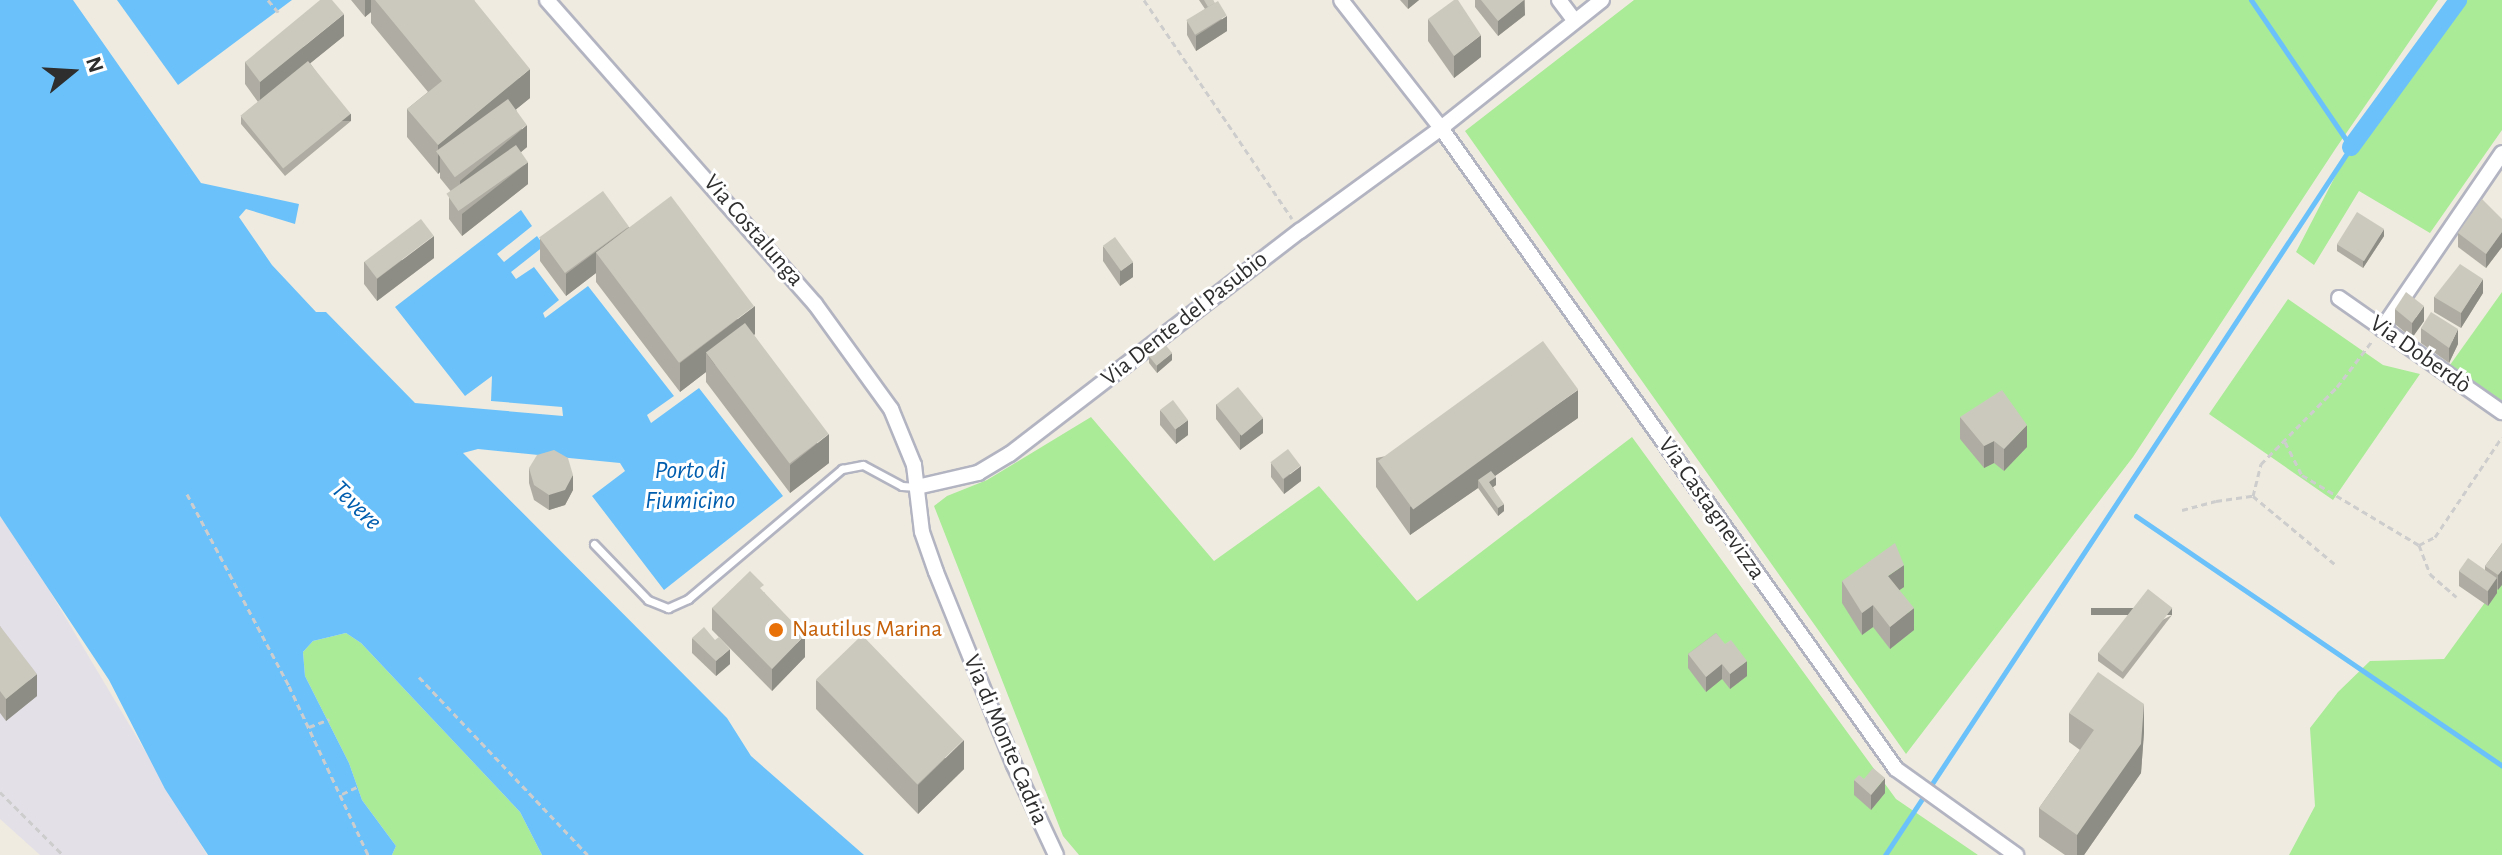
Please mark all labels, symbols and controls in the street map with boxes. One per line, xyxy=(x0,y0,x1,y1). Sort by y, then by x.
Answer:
north arrow xyxy=(32,32,112,112)
text: N xyxy=(82,54,108,75)
street label: Via Costalunga xyxy=(697,169,809,293)
street label: Via Dente del Pasubio xyxy=(1096,245,1274,393)
street label: Via Doberdò xyxy=(2364,310,2476,400)
street label: Via Castagnevizza xyxy=(1651,432,1771,586)
water label: Porto di Fiumicino xyxy=(645,455,735,516)
water label: Tevere xyxy=(324,474,388,538)
place label: Nautilus Marina xyxy=(792,616,942,644)
marker: Nautilus Marina xyxy=(767,621,785,639)
street label: Via di Monte Cadria xyxy=(956,651,1054,829)

